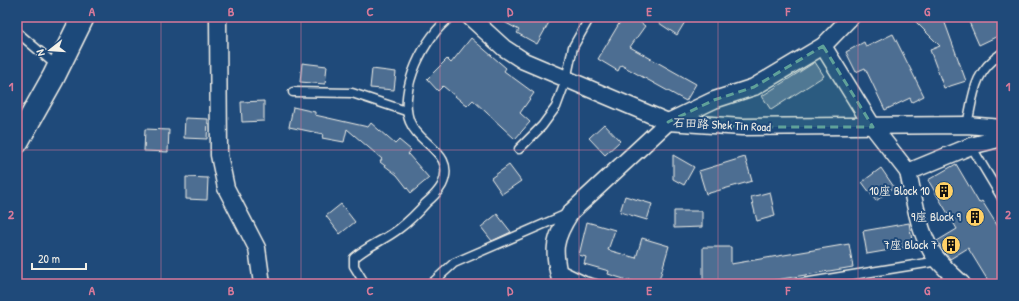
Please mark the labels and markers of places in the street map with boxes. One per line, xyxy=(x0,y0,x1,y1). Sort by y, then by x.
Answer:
building icon: 10座 Block 10 xyxy=(933,180,955,202)
place label: 10座 Block 10 xyxy=(869,182,930,199)
building icon: 9座 Block 9 xyxy=(964,206,986,228)
place label: 9座 Block 9 xyxy=(911,208,962,225)
building icon: 7座 Block 7 xyxy=(940,234,962,256)
place label: 7座 Block 7 xyxy=(884,236,937,253)

